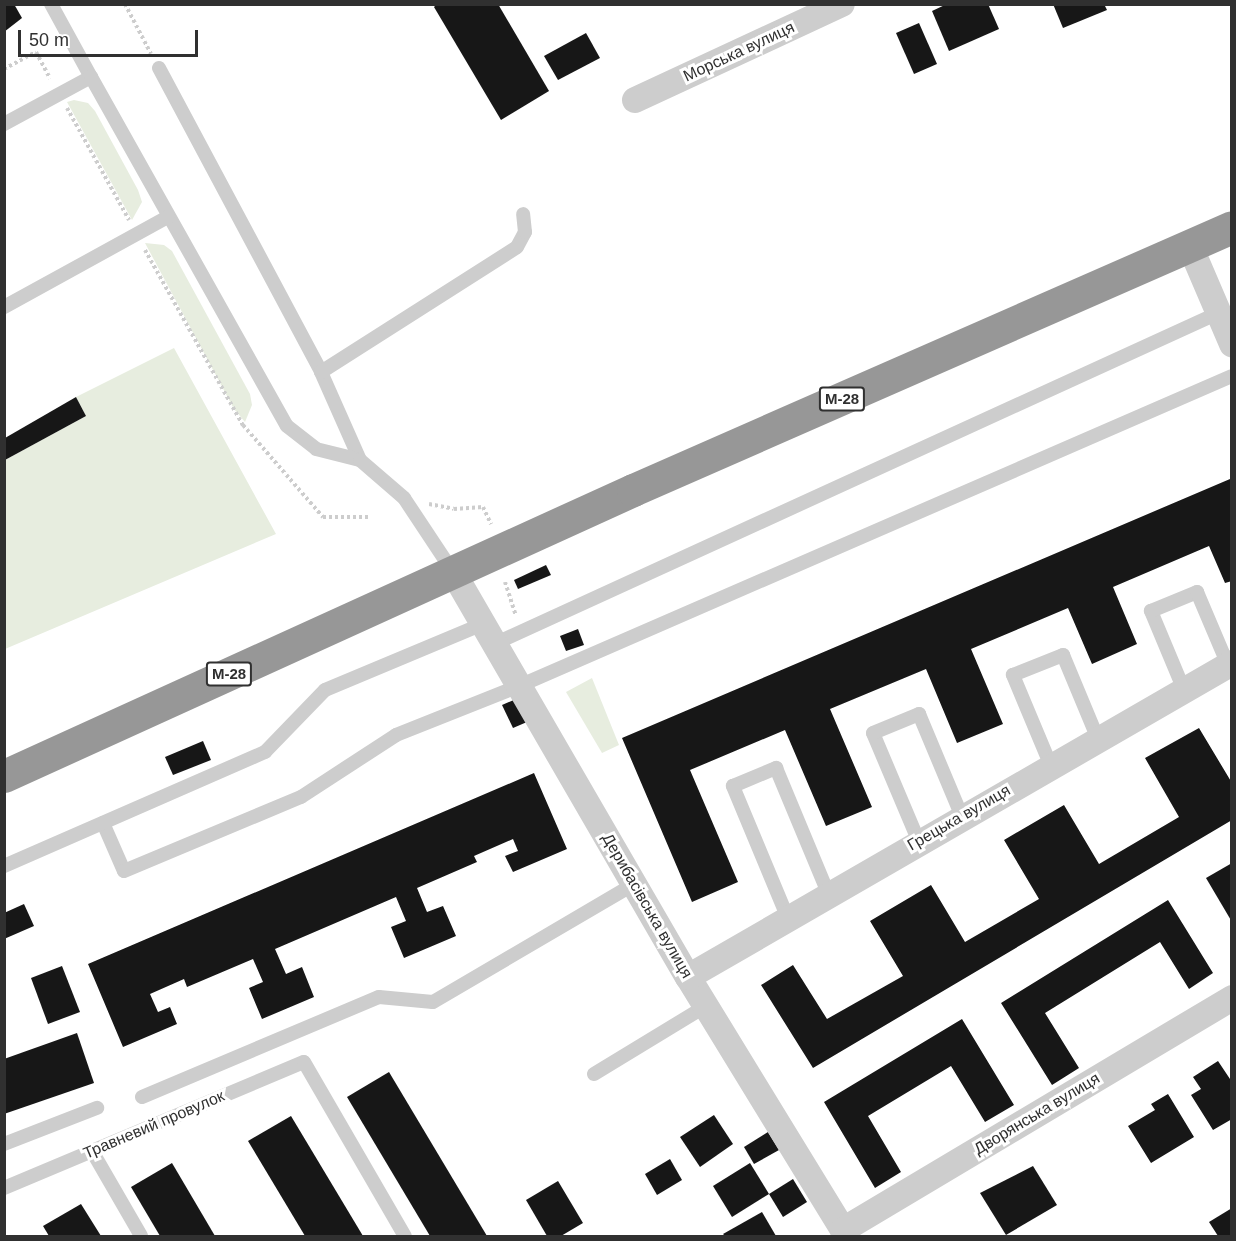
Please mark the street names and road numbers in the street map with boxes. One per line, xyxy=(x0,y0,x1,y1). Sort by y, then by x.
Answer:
street label: Морська вулиця xyxy=(680,18,798,86)
road number: М-28 xyxy=(818,387,866,411)
road number: М-28 xyxy=(205,662,253,686)
street label: Грецька вулиця xyxy=(904,781,1014,855)
street label: Дерибасівська вулиця xyxy=(598,830,696,982)
street label: Дворянська вулиця xyxy=(971,1069,1103,1159)
street label: Травневий провулок xyxy=(81,1087,227,1163)

